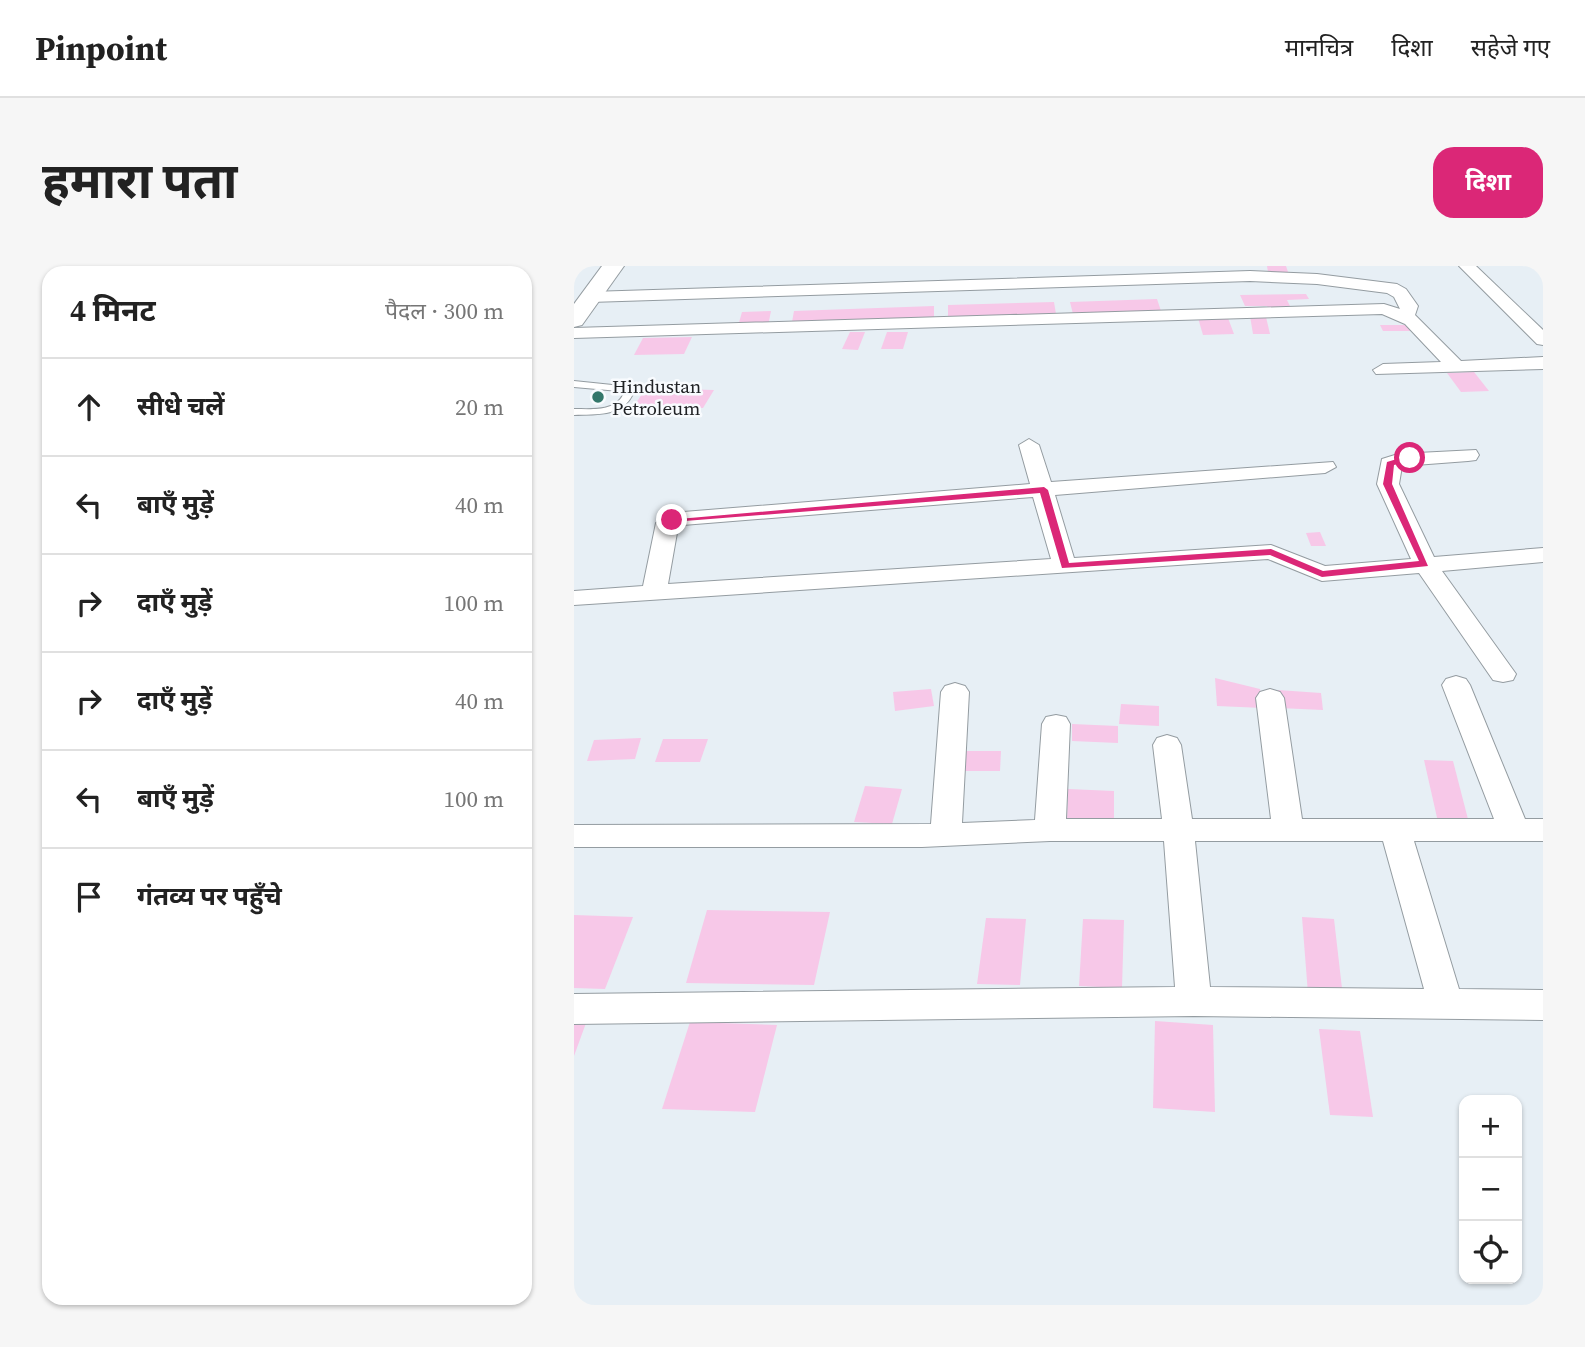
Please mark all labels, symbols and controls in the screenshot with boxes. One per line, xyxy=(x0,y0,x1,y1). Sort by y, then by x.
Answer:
text: Pinpoint xyxy=(35,26,167,71)
text: मानचित्र xyxy=(1285,31,1353,64)
text: दिशा xyxy=(1391,31,1433,64)
text: सहेजे गए xyxy=(1471,31,1550,64)
text: हमारा पता xyxy=(42,147,238,214)
button: दिशा xyxy=(1433,147,1543,218)
text: 4 मिनट xyxy=(70,290,156,331)
text: पैदल · 300 m xyxy=(385,295,504,327)
place label: Hindustan Petroleum xyxy=(612,373,701,421)
icon: ahead xyxy=(70,388,108,426)
text: सीधे चलें xyxy=(137,388,225,424)
marker: Hindustan Petroleum xyxy=(590,389,606,405)
text: 20 m xyxy=(455,391,504,423)
route start xyxy=(1394,442,1425,473)
icon: left xyxy=(70,486,108,524)
text: बाएँ मुड़ें xyxy=(137,486,214,522)
text: 40 m xyxy=(455,489,504,521)
route end xyxy=(656,504,687,535)
icon: right xyxy=(70,584,108,622)
text: दाएँ मुड़ें xyxy=(137,584,212,620)
text: 100 m xyxy=(443,587,504,619)
icon: right xyxy=(70,682,108,720)
text: दाएँ मुड़ें xyxy=(137,682,212,718)
text: 40 m xyxy=(455,685,504,717)
icon: left xyxy=(70,780,108,818)
text: बाएँ मुड़ें xyxy=(137,780,214,816)
text: 100 m xyxy=(443,783,504,815)
icon: arrive xyxy=(70,878,108,916)
text: गंतव्य पर पहुँचे xyxy=(137,878,282,914)
map controls xyxy=(1459,1095,1522,1284)
button: + xyxy=(1459,1095,1522,1158)
button: − xyxy=(1459,1158,1522,1221)
button: locate xyxy=(1459,1221,1522,1284)

